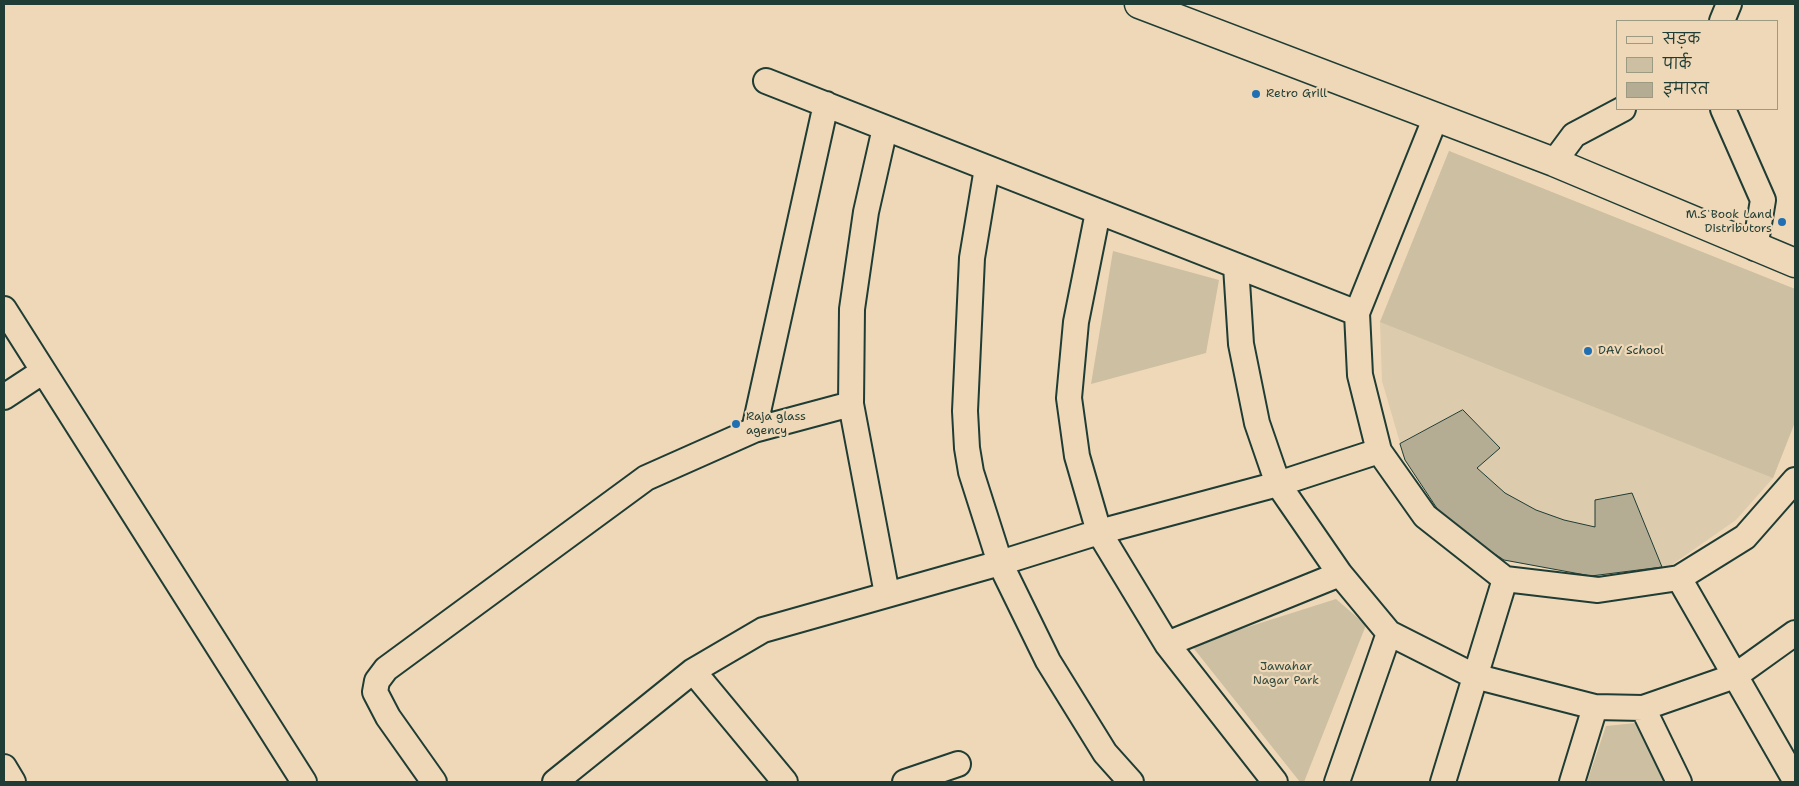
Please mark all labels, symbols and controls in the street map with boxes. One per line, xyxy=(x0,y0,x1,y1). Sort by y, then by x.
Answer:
legend xyxy=(1616,20,1779,110)
text: सड़क xyxy=(1663,29,1700,49)
text: पार्क xyxy=(1663,54,1691,74)
text: इमारत xyxy=(1663,79,1709,99)
place label: Retro Grill xyxy=(1266,87,1327,101)
marker: Retro Grill xyxy=(1250,88,1262,100)
place label: M.S Book Land Distributors xyxy=(1686,208,1772,236)
marker: M.S Book Land Distributors xyxy=(1776,216,1788,228)
place label: DAV School xyxy=(1598,344,1664,358)
marker: DAV School xyxy=(1582,345,1594,357)
place label: Raja glass agency xyxy=(746,410,806,438)
marker: Raja glass agency xyxy=(730,418,742,430)
park label: Jawahar Nagar Park xyxy=(1253,660,1319,688)

